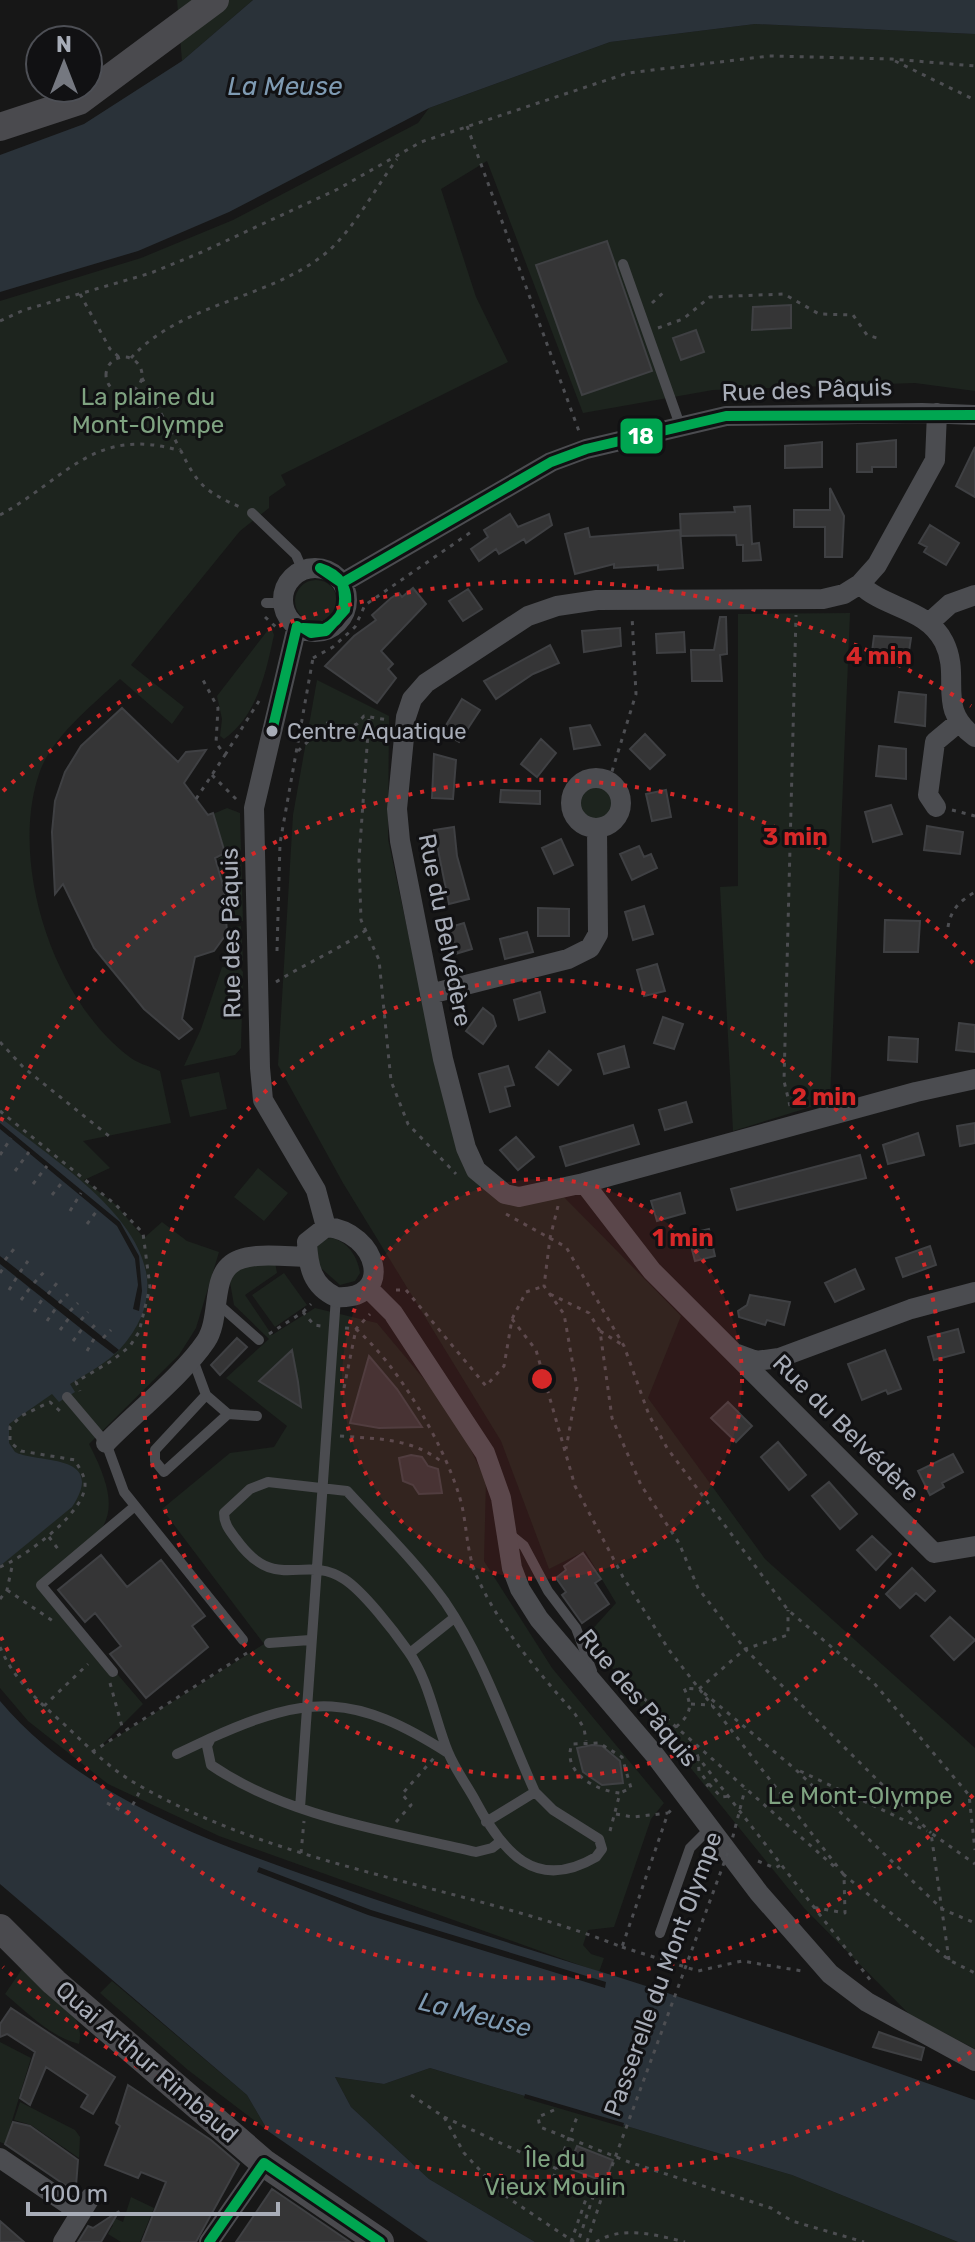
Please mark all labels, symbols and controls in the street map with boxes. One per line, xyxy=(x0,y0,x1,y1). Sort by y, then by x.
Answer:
north arrow xyxy=(24,24,104,104)
text: N xyxy=(56,31,72,58)
water label: La Meuse xyxy=(228,71,343,102)
street label: Rue des Pâquis xyxy=(721,373,893,407)
park label: La plaine du Mont-Olympe xyxy=(72,383,224,439)
line badge: 18 xyxy=(619,417,664,455)
text: 18 xyxy=(628,423,654,450)
text: 4 min xyxy=(846,642,912,670)
place label: Centre Aquatique xyxy=(287,718,467,745)
marker: Centre Aquatique xyxy=(264,723,280,739)
text: 3 min xyxy=(762,823,828,851)
street label: Rue du Belvédère xyxy=(413,831,477,1029)
street label: Rue des Pâquis xyxy=(216,847,246,1019)
text: 2 min xyxy=(792,1083,857,1111)
text: 1 min xyxy=(652,1224,714,1252)
street label: Rue du Belvédère xyxy=(767,1349,925,1507)
centre of rings xyxy=(528,1365,556,1393)
street label: Rue des Pâquis xyxy=(572,1624,704,1772)
park label: Le Mont-Olympe xyxy=(768,1782,952,1810)
street label: Passerelle du Mont Olympe xyxy=(598,1828,728,2120)
street label: Quai Arthur Rimbaud xyxy=(50,1975,244,2149)
water label: La Meuse xyxy=(416,1986,535,2044)
park label: Île du Vieux Moulin xyxy=(484,2145,626,2201)
scale bar xyxy=(28,2166,278,2216)
text: 100 m xyxy=(40,2180,108,2208)

